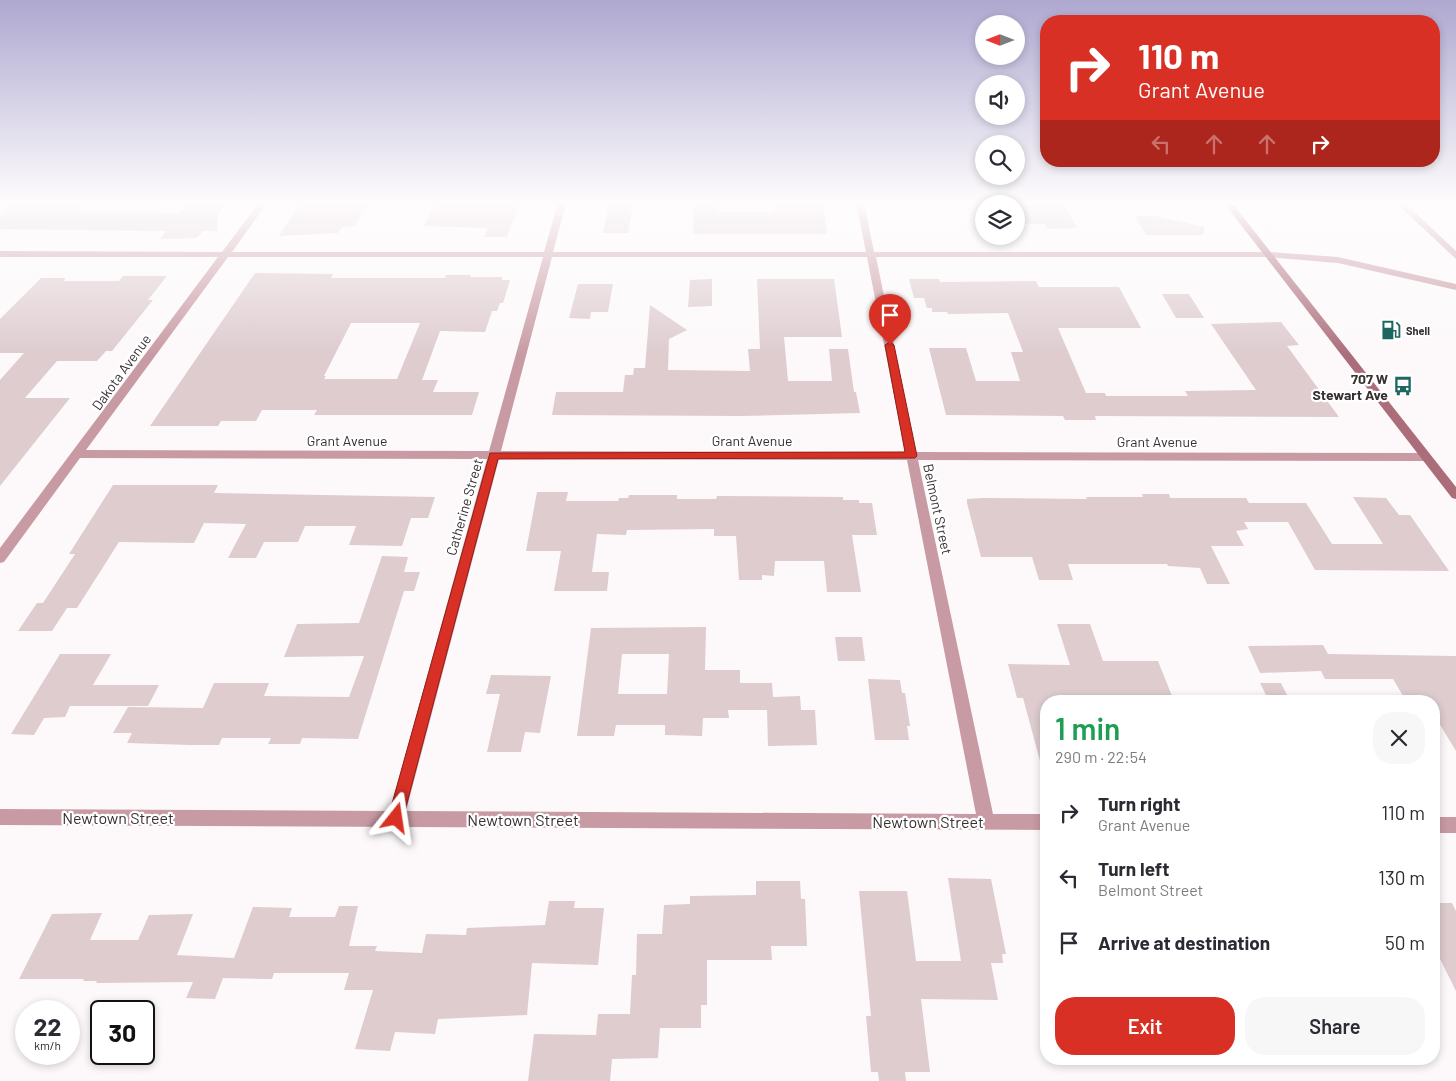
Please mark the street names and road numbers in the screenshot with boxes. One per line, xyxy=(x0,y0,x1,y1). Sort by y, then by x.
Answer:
street label: Dakota Avenue xyxy=(88,331,154,413)
street label: Grant Avenue xyxy=(307,432,387,449)
street label: Grant Avenue xyxy=(712,432,792,449)
street label: Grant Avenue xyxy=(1117,433,1197,450)
street label: Catherine Street xyxy=(442,457,486,557)
street label: Belmont Street xyxy=(920,462,956,556)
street label: Newtown Street xyxy=(62,808,174,827)
street label: Newtown Street xyxy=(467,810,579,829)
street label: Newtown Street xyxy=(872,812,984,831)

